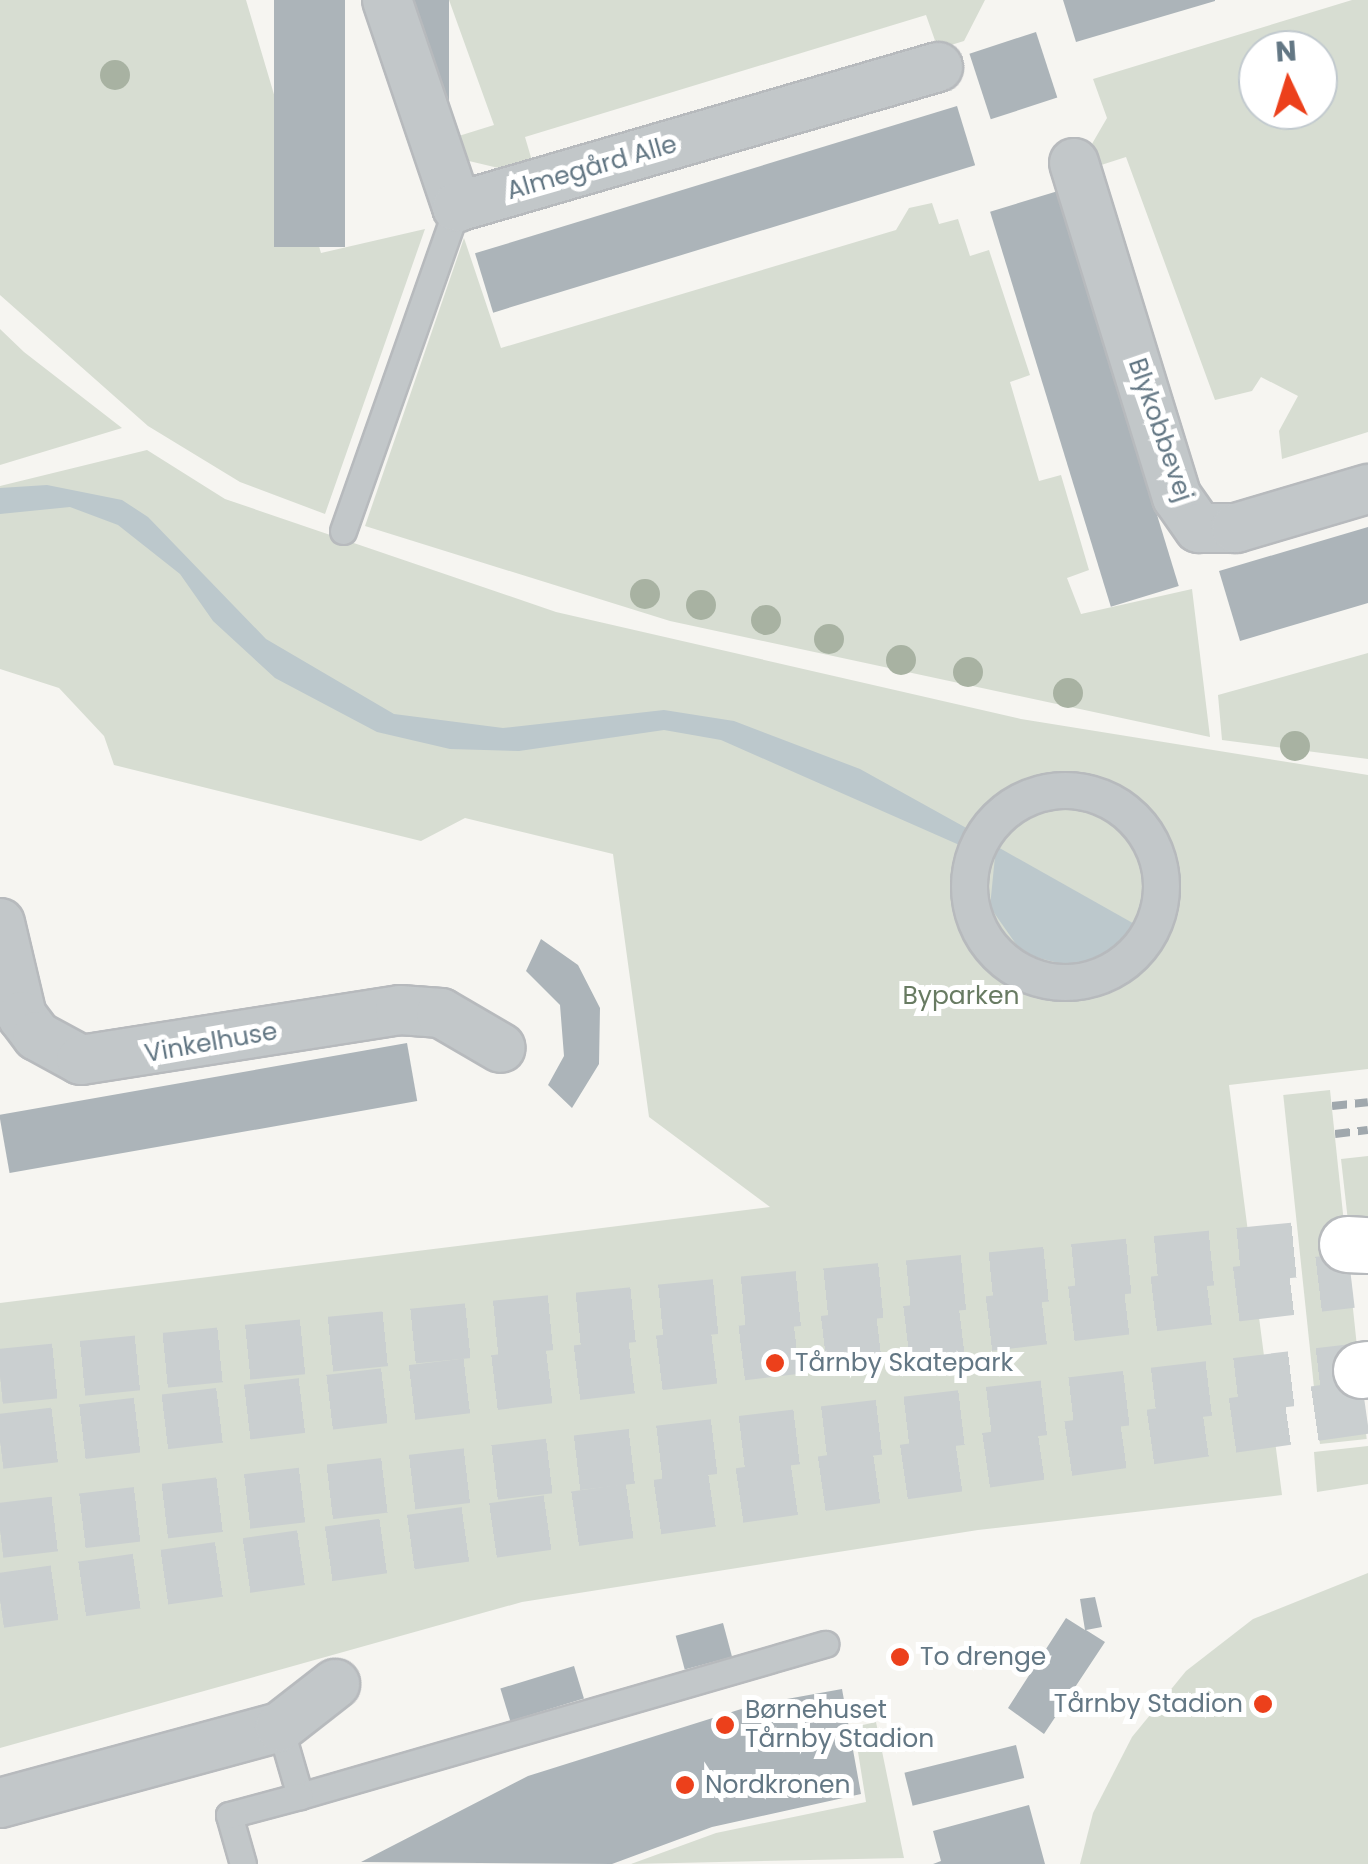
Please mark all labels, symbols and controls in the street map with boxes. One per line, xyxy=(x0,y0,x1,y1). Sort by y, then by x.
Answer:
north arrow xyxy=(1238,30,1338,130)
text: N xyxy=(1274,31,1298,72)
street label: Almegård Alle xyxy=(503,129,681,207)
street label: Blykobbevej xyxy=(1121,354,1199,506)
park label: Byparken xyxy=(903,981,1019,1011)
street label: Vinkelhuse xyxy=(142,1017,280,1069)
place label: Tårnby Skatepark xyxy=(795,1348,1013,1378)
marker: Tårnby Skatepark xyxy=(764,1352,786,1374)
place label: To drenge xyxy=(920,1642,1046,1672)
marker: To drenge xyxy=(889,1646,911,1668)
place label: Tårnby Stadion xyxy=(1054,1689,1243,1719)
marker: Tårnby Stadion xyxy=(1252,1693,1274,1715)
place label: Børnehuset Tårnby Stadion xyxy=(745,1696,934,1755)
marker: Børnehuset Tårnby Stadion xyxy=(714,1714,736,1736)
place label: Nordkronen xyxy=(705,1770,850,1800)
marker: Nordkronen xyxy=(674,1774,696,1796)

